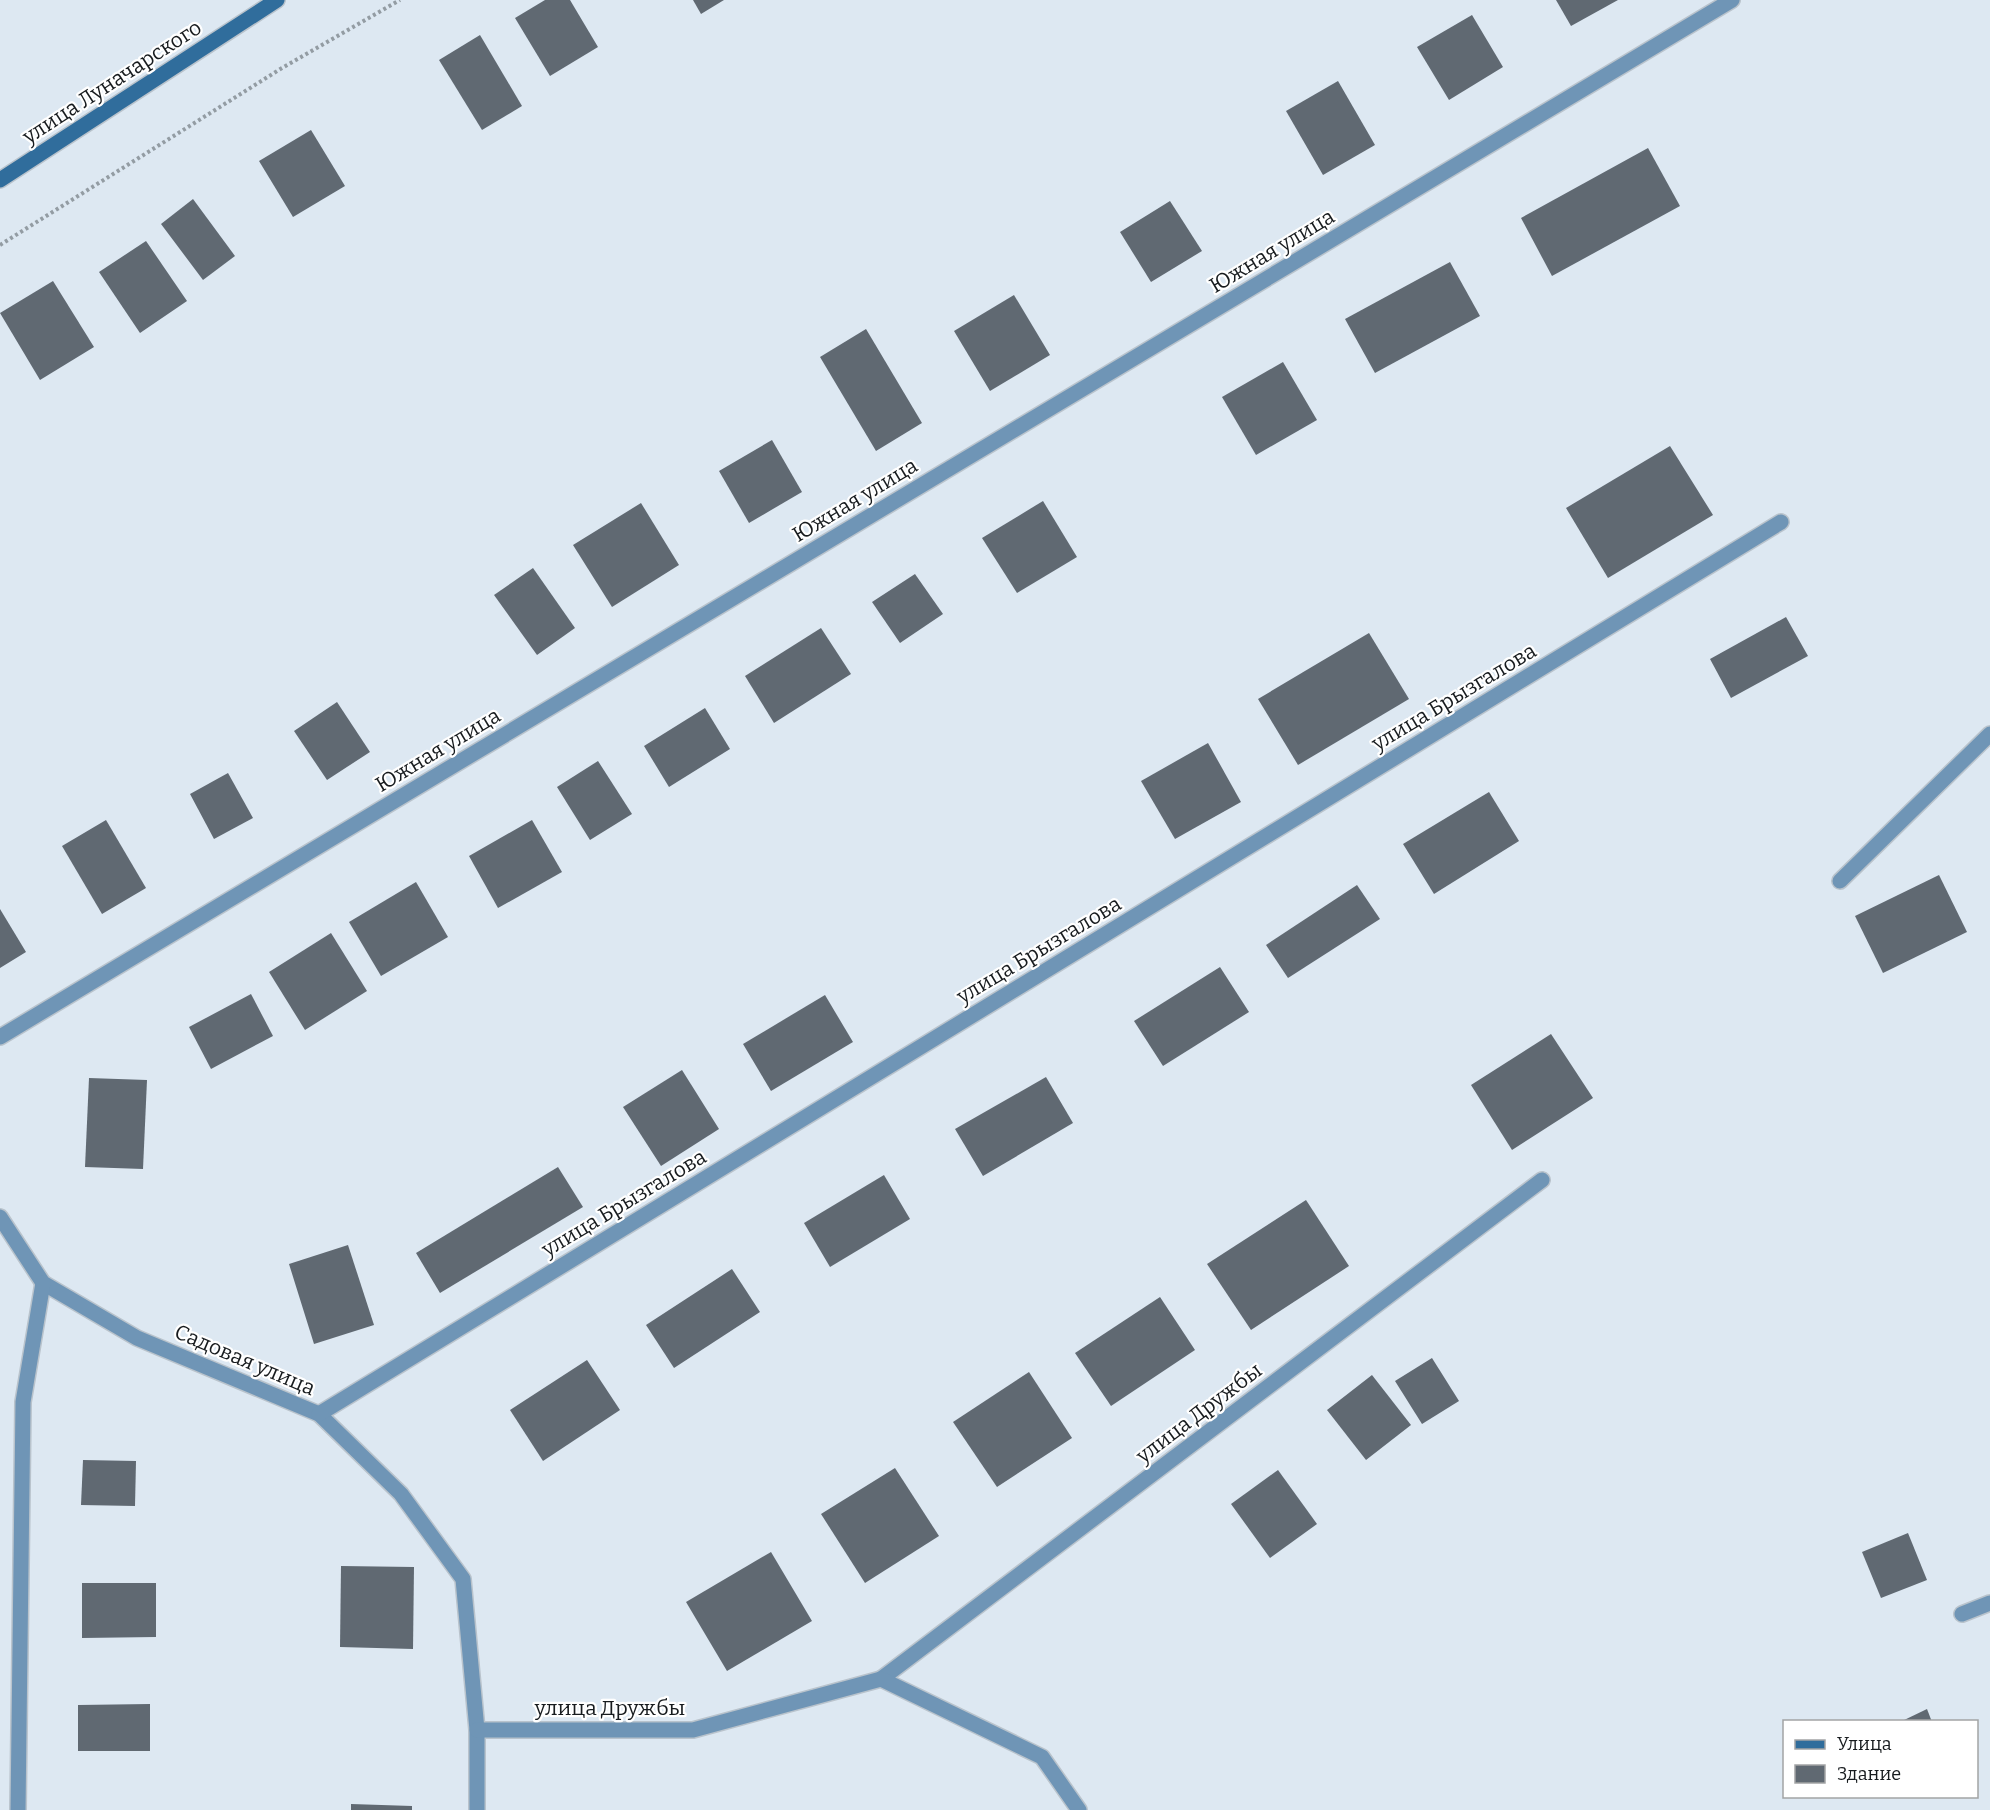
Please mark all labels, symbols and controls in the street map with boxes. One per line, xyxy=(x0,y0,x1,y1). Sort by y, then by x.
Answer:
street label: улица Луначарского xyxy=(17,14,206,150)
street label: Южная улица xyxy=(1205,203,1340,299)
street label: Южная улица xyxy=(788,452,923,548)
street label: улица Брызгалова xyxy=(1366,637,1541,757)
street label: Южная улица xyxy=(371,702,506,798)
street label: улица Брызгалова xyxy=(951,890,1126,1010)
street label: улица Брызгалова xyxy=(536,1143,711,1263)
street label: Садовая улица xyxy=(171,1319,320,1402)
street label: улица Дружбы xyxy=(1130,1357,1267,1469)
street label: улица Дружбы xyxy=(534,1695,685,1721)
legend xyxy=(1783,1720,1978,1798)
text: Улица xyxy=(1837,1733,1892,1755)
text: Здание xyxy=(1837,1763,1901,1785)

